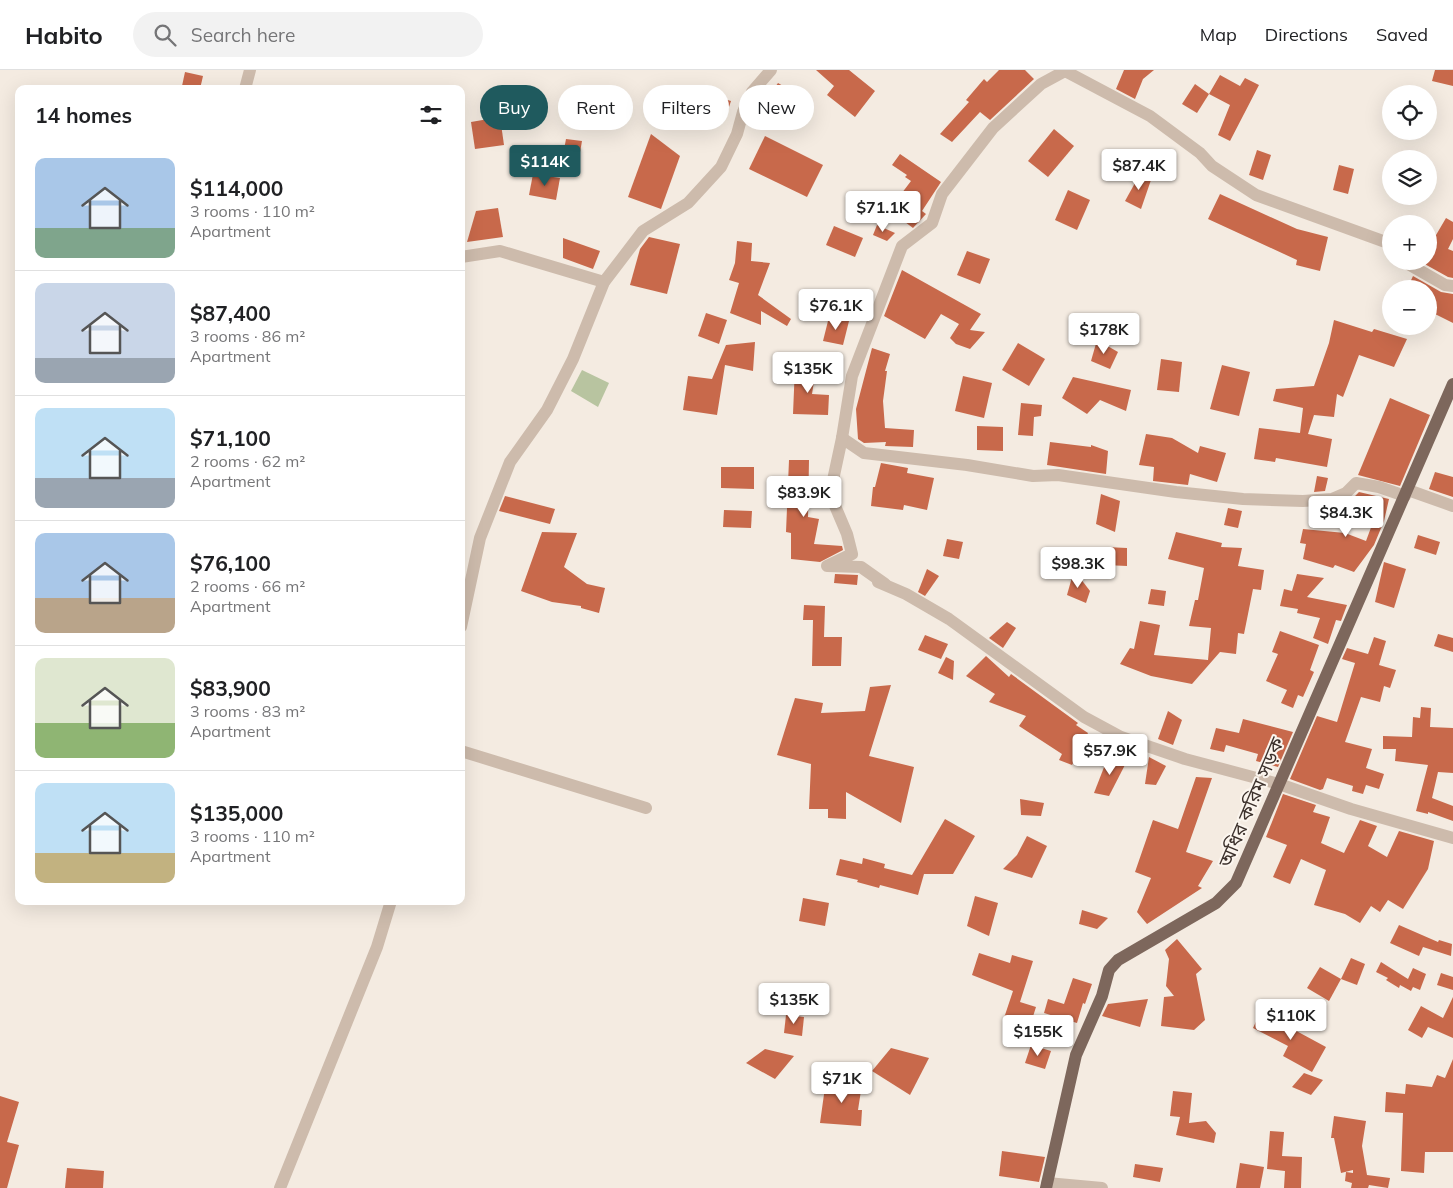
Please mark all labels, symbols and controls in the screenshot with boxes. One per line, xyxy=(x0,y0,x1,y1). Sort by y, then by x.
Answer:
search box xyxy=(133,12,483,57)
text: Habito xyxy=(25,20,103,50)
icon: search xyxy=(151,21,179,49)
text: Search here xyxy=(191,23,295,47)
text: Map xyxy=(1200,23,1237,46)
text: Directions xyxy=(1265,23,1348,46)
text: Saved xyxy=(1376,23,1428,46)
chip: Buy xyxy=(480,85,548,130)
chip: Rent xyxy=(558,85,633,130)
chip: Filters xyxy=(643,85,729,130)
chip: New xyxy=(739,85,814,130)
map controls xyxy=(1382,85,1437,335)
button: locate xyxy=(1382,85,1437,140)
icon: filters xyxy=(417,101,445,129)
text: 14 homes xyxy=(35,102,132,128)
pin: $114K xyxy=(510,144,580,187)
pin: $87.4K xyxy=(1098,148,1180,191)
button: layers xyxy=(1382,150,1437,205)
text: $114K xyxy=(520,151,570,171)
text: $87.4K xyxy=(1112,155,1166,175)
text: $114,000 xyxy=(190,175,283,201)
icon: home xyxy=(75,178,135,238)
pin: $71.1K xyxy=(842,190,924,233)
text: $71.1K xyxy=(856,197,910,217)
text: 3 rooms · 110 m² xyxy=(190,201,315,221)
button: + xyxy=(1382,215,1437,270)
text: Apartment xyxy=(190,221,271,241)
button: − xyxy=(1382,280,1437,335)
pin: $76.1K xyxy=(795,288,877,331)
text: $76.1K xyxy=(809,295,863,315)
text: $87,400 xyxy=(190,300,271,326)
icon: home xyxy=(75,303,135,363)
pin: $178K xyxy=(1069,312,1139,355)
text: $178K xyxy=(1079,319,1129,339)
text: 3 rooms · 86 m² xyxy=(190,326,305,346)
text: Apartment xyxy=(190,346,271,366)
pin: $135K xyxy=(773,352,843,394)
text: $135K xyxy=(783,358,833,378)
text: $71,100 xyxy=(190,425,271,451)
icon: home xyxy=(75,428,135,488)
text: 2 rooms · 62 m² xyxy=(190,451,305,471)
text: Apartment xyxy=(190,471,271,491)
pin: $83.9K xyxy=(763,476,845,518)
text: $83.9K xyxy=(777,482,831,502)
pin: $84.3K xyxy=(1305,496,1387,538)
text: $84.3K xyxy=(1319,502,1373,522)
pin: $98.3K xyxy=(1037,546,1119,589)
text: $76,100 xyxy=(190,550,271,576)
icon: home xyxy=(75,553,135,613)
text: $98.3K xyxy=(1051,553,1105,573)
text: 2 rooms · 66 m² xyxy=(190,576,305,596)
text: Apartment xyxy=(190,596,271,616)
text: $83,900 xyxy=(190,675,271,701)
icon: home xyxy=(75,678,135,738)
text: 3 rooms · 83 m² xyxy=(190,701,305,721)
text: Apartment xyxy=(190,721,271,741)
street label: অধির করিম সড়ক xyxy=(1212,733,1289,871)
pin: $57.9K xyxy=(1069,734,1151,776)
text: $57.9K xyxy=(1083,740,1137,760)
text: $135,000 xyxy=(190,800,283,826)
icon: home xyxy=(75,803,135,863)
text: 3 rooms · 110 m² xyxy=(190,826,315,846)
text: Apartment xyxy=(190,846,271,866)
pin: $135K xyxy=(759,982,829,1025)
text: $135K xyxy=(769,989,819,1009)
pin: $110K xyxy=(1256,998,1326,1041)
text: $110K xyxy=(1266,1005,1316,1025)
pin: $155K xyxy=(1003,1014,1073,1057)
text: $155K xyxy=(1013,1021,1063,1041)
pin: $71K xyxy=(812,1062,872,1104)
text: $71K xyxy=(822,1068,862,1088)

